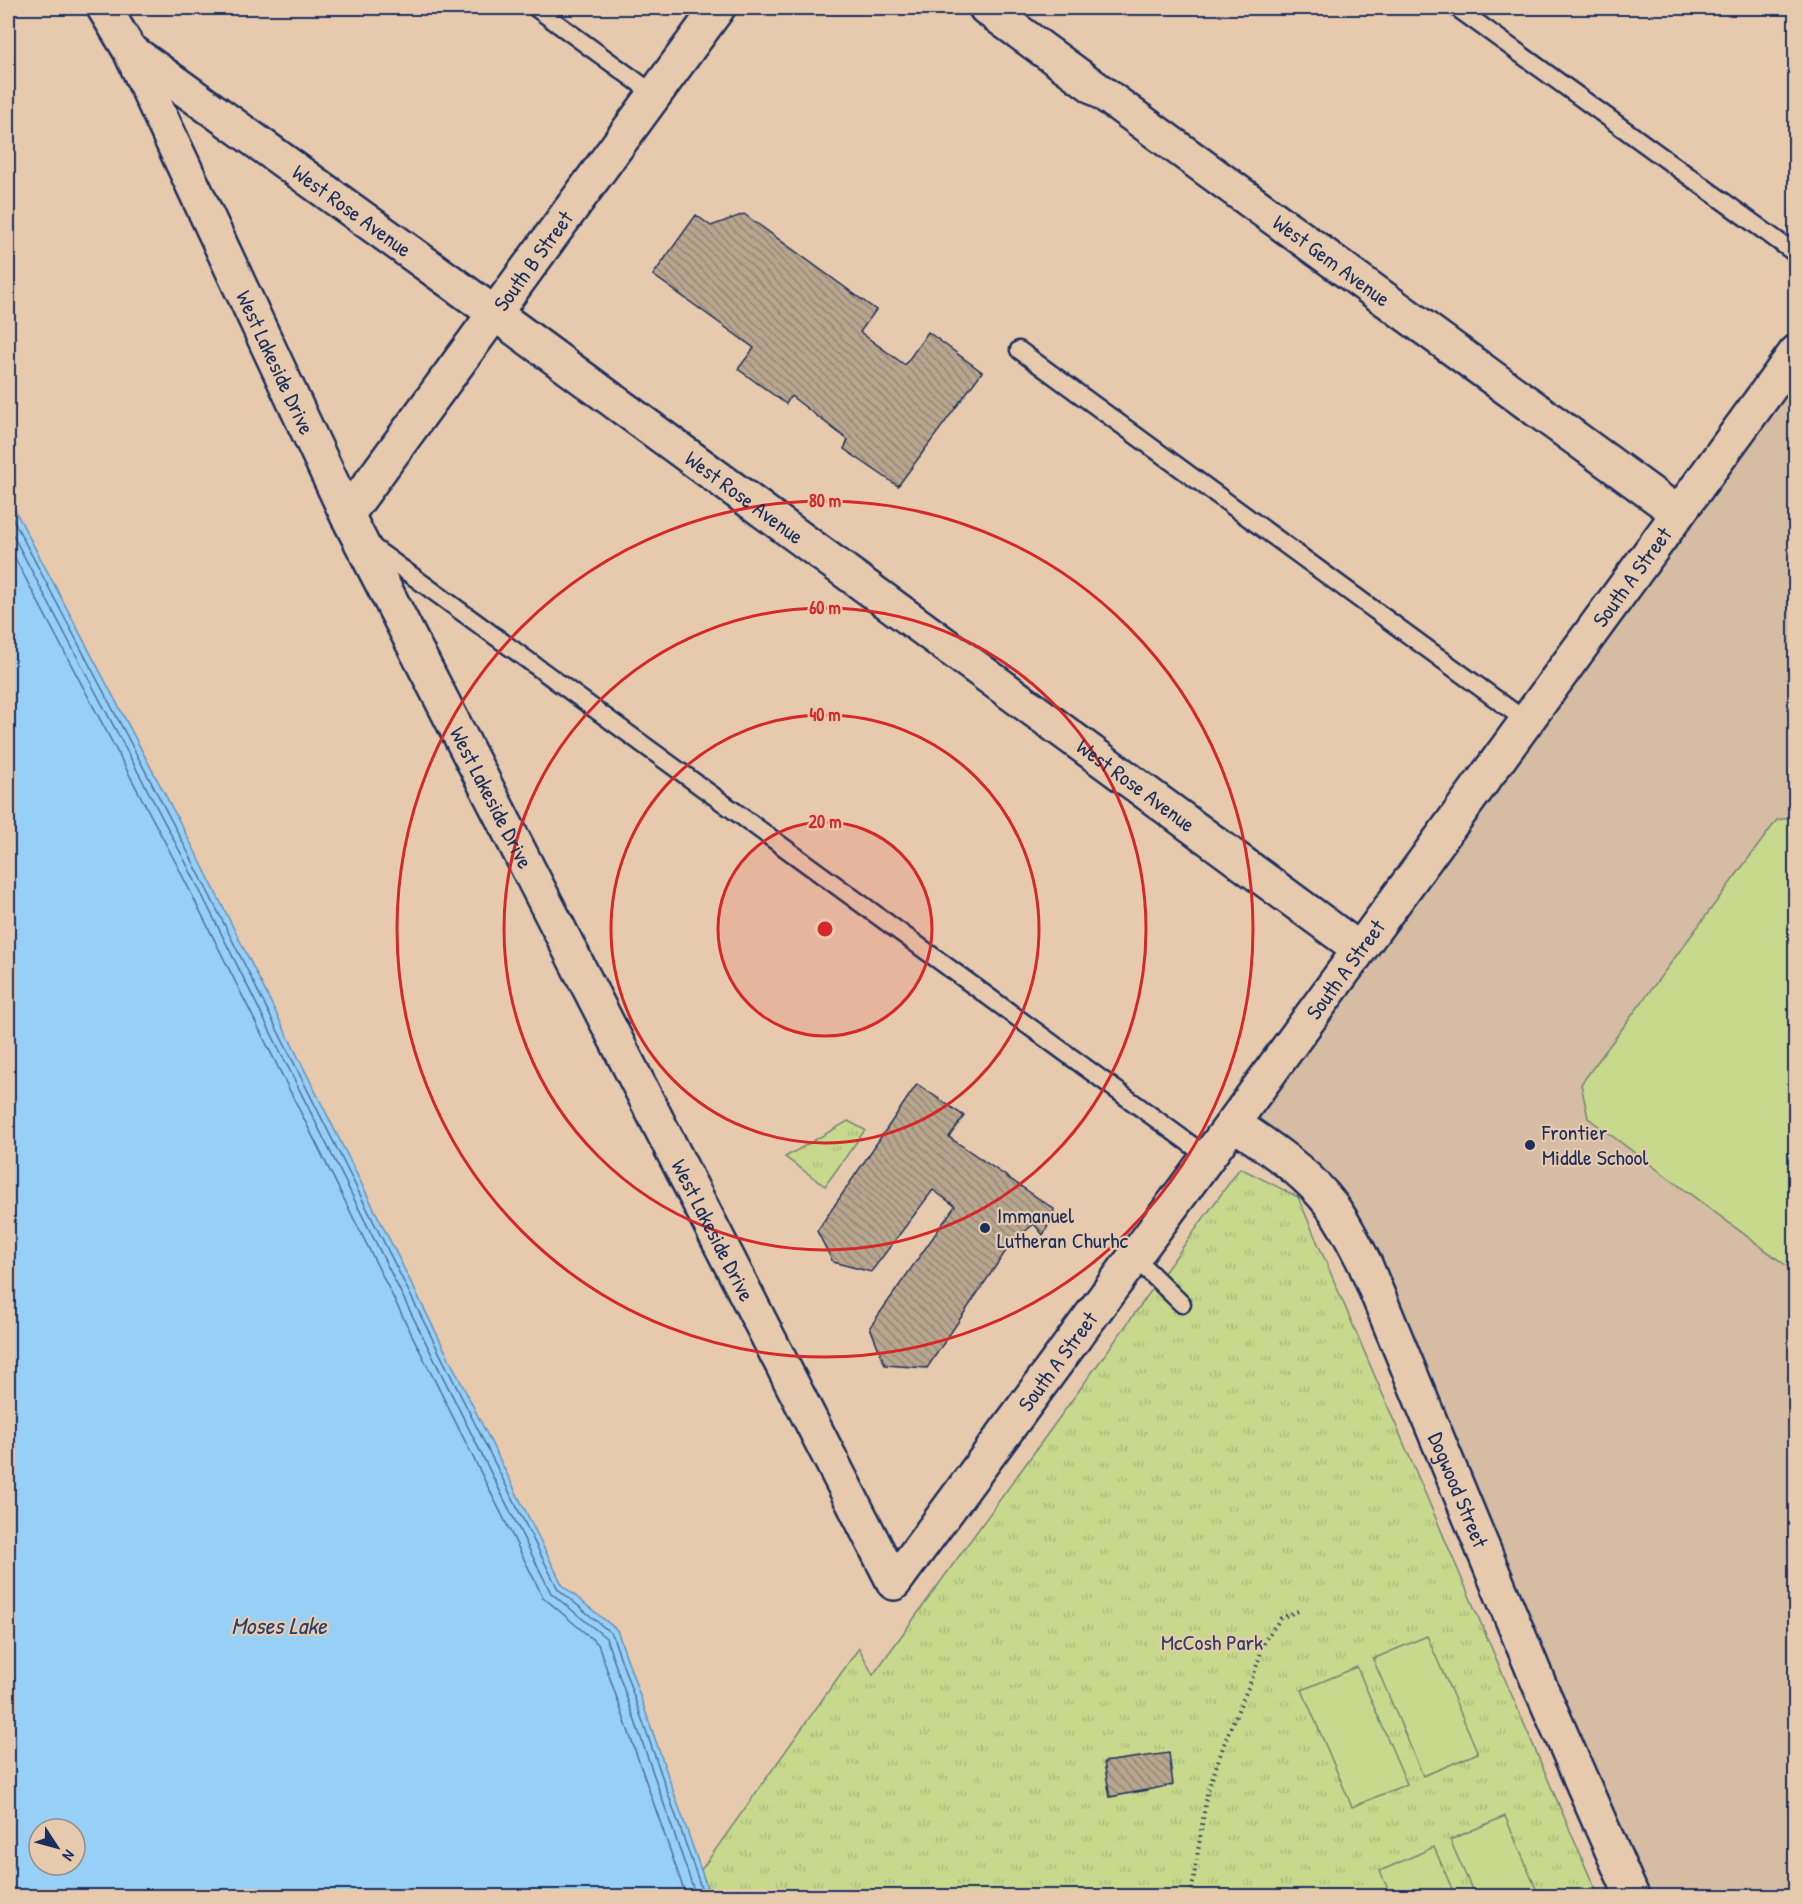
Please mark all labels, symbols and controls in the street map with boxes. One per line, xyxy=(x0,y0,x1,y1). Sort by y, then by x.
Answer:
street label: West Rose Avenue xyxy=(286,157,418,264)
street label: South B Street xyxy=(486,204,580,317)
street label: West Gem Avenue xyxy=(1267,207,1397,313)
street label: West Lakeside Drive xyxy=(229,286,322,439)
street label: West Rose Avenue xyxy=(679,443,810,551)
text: 80 m xyxy=(809,488,841,513)
street label: South A Street xyxy=(1585,521,1679,633)
text: 60 m xyxy=(809,595,841,620)
text: 40 m xyxy=(809,702,841,727)
street label: West Lakeside Drive xyxy=(443,722,541,874)
street label: West Rose Avenue xyxy=(1071,731,1202,839)
text: 20 m xyxy=(809,809,841,834)
street label: South A Street xyxy=(1299,913,1392,1025)
centre of rings xyxy=(815,919,835,939)
place label: Frontier Middle School xyxy=(1541,1117,1648,1172)
marker: Frontier Middle School xyxy=(1523,1138,1537,1152)
street label: West Lakeside Drive xyxy=(665,1154,762,1306)
place label: Immanuel Lutheran Churhc xyxy=(997,1200,1128,1255)
marker: Immanuel Lutheran Churhc xyxy=(978,1221,992,1235)
street label: South A Street xyxy=(1011,1305,1104,1417)
street label: Dogwood Street xyxy=(1421,1428,1496,1552)
water label: Moses Lake xyxy=(231,1609,328,1641)
park label: McCosh Park xyxy=(1161,1627,1263,1657)
north arrow xyxy=(27,1817,87,1877)
text: N xyxy=(57,1846,81,1866)

